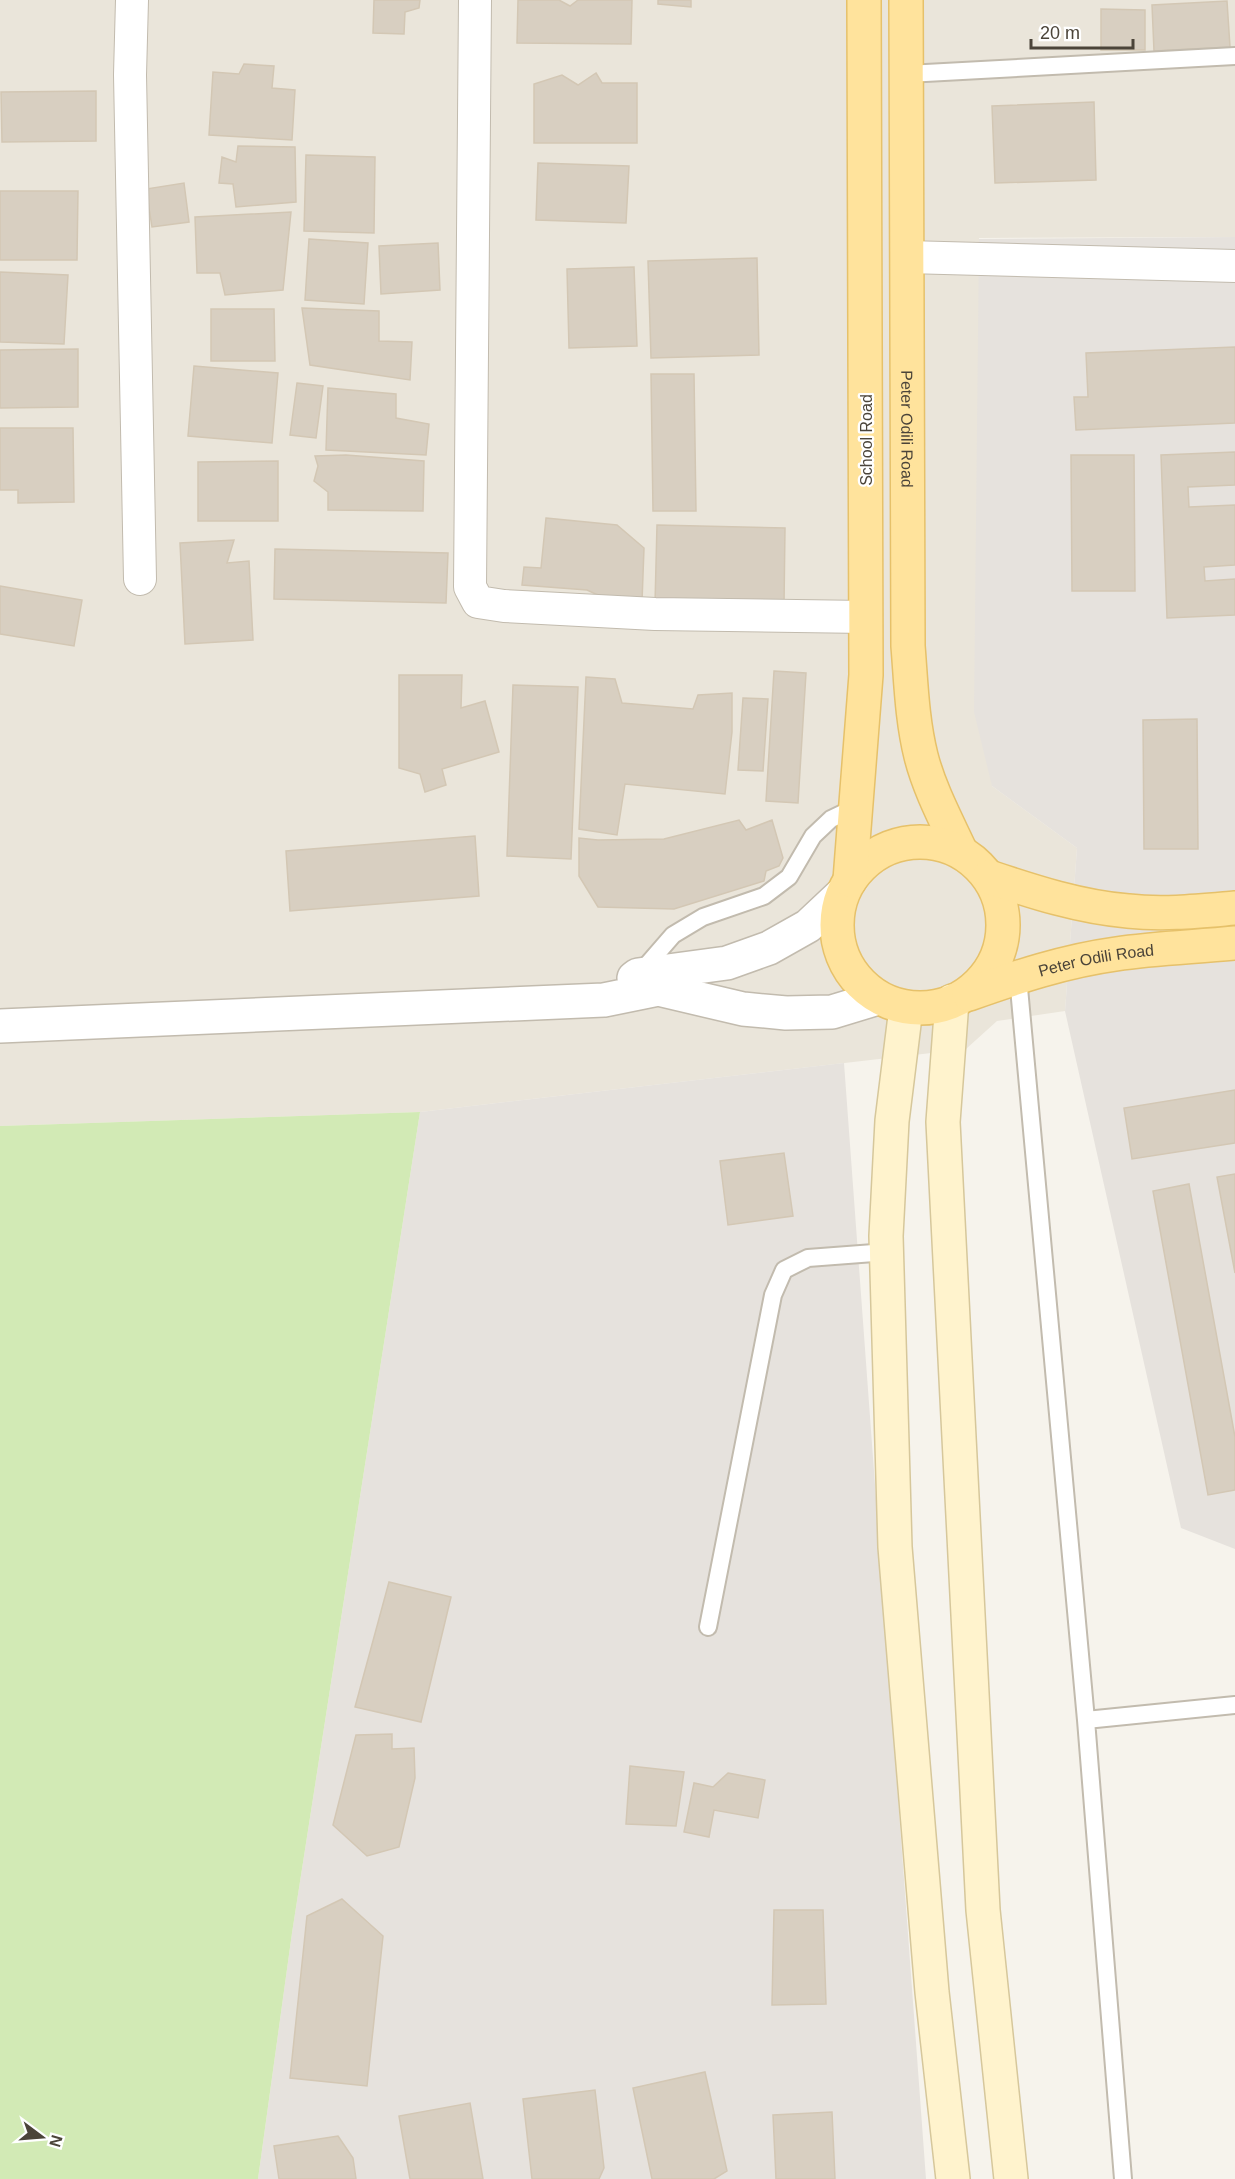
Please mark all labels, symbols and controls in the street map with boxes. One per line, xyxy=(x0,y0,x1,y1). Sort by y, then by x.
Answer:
scale bar xyxy=(1031,12,1133,50)
text: 20 m xyxy=(1040,23,1080,43)
street label: Peter Odili Road xyxy=(899,370,916,488)
street label: School Road xyxy=(858,394,875,486)
street label: Peter Odili Road xyxy=(1036,941,1155,979)
north arrow xyxy=(12,2107,72,2167)
text: N xyxy=(46,2133,66,2149)

